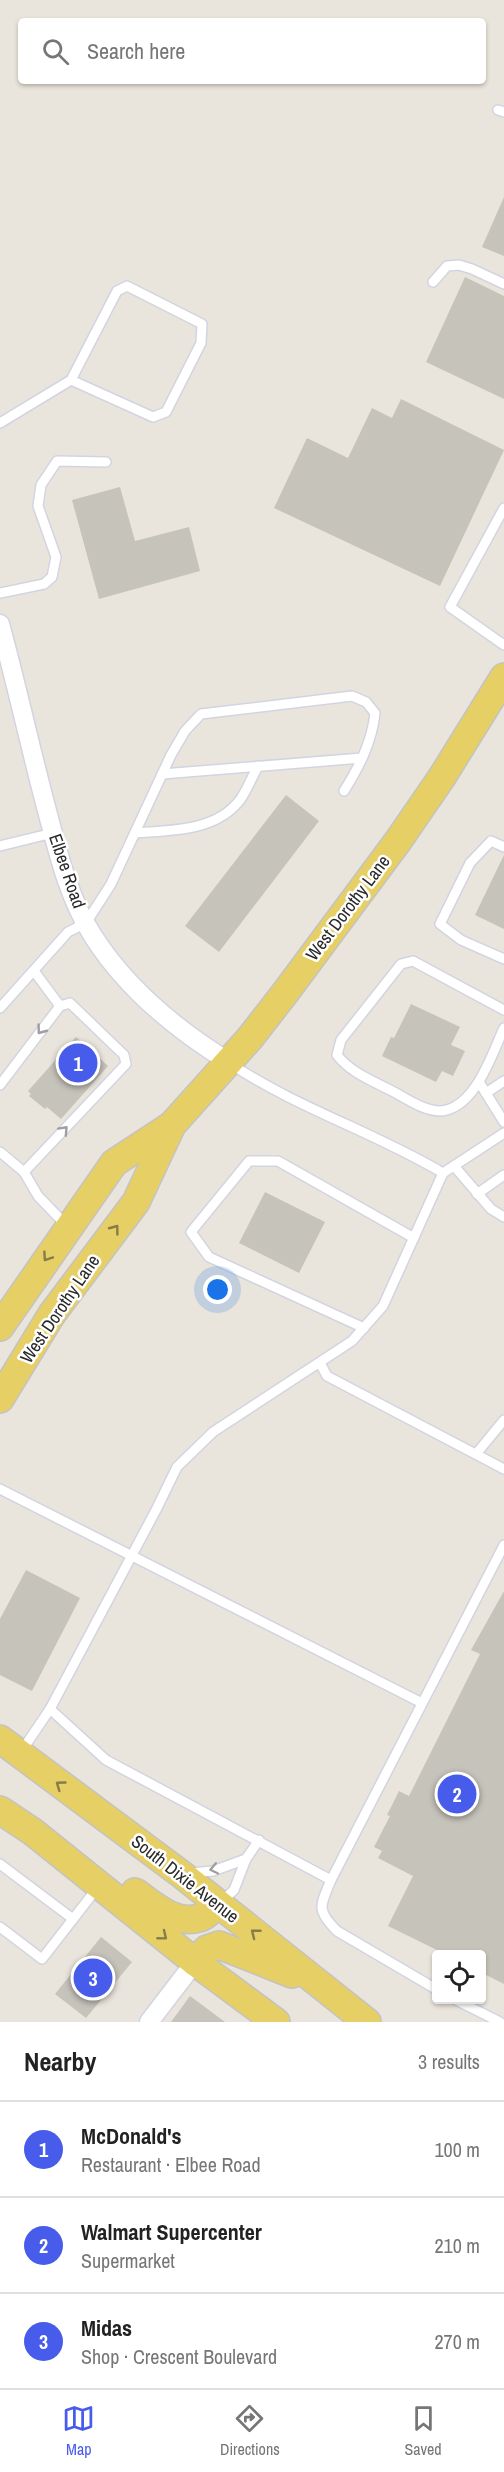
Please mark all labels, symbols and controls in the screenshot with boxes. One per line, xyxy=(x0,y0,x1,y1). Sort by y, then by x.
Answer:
search box xyxy=(18,18,486,84)
icon: search xyxy=(39,35,72,68)
text: Search here xyxy=(87,36,185,66)
street label: Elbee Road xyxy=(43,830,92,911)
street label: West Dorothy Lane xyxy=(300,850,396,966)
one-way arrow xyxy=(37,1024,48,1035)
pin: 1 xyxy=(58,1040,98,1086)
one-way arrow xyxy=(57,1126,68,1136)
one-way arrow xyxy=(108,1225,119,1236)
street label: West Dorothy Lane xyxy=(14,1249,105,1368)
one-way arrow xyxy=(43,1251,55,1261)
your location xyxy=(203,1275,232,1304)
pin: 2 xyxy=(438,1772,476,1816)
one-way arrow xyxy=(56,1781,67,1792)
street label: South Dixie Avenue xyxy=(126,1829,244,1929)
one-way arrow xyxy=(209,1862,219,1875)
one-way arrow xyxy=(156,1928,167,1939)
one-way arrow xyxy=(251,1930,262,1941)
map controls xyxy=(432,1950,486,2004)
button: locate xyxy=(432,1950,486,2004)
pin: 3 xyxy=(74,1956,112,2000)
text: Nearby xyxy=(24,2044,96,2079)
text: 3 results xyxy=(418,2048,480,2075)
text: McDonald's xyxy=(81,2121,182,2151)
text: 1 xyxy=(39,2136,48,2163)
text: 100 m xyxy=(434,2136,480,2163)
text: Restaurant · Elbee Road xyxy=(81,2151,261,2178)
text: Walmart Supercenter xyxy=(81,2217,262,2247)
text: 2 xyxy=(39,2232,48,2259)
text: 210 m xyxy=(434,2232,480,2259)
text: Supermarket xyxy=(81,2247,175,2274)
text: Midas xyxy=(81,2313,132,2343)
text: 3 xyxy=(39,2328,48,2355)
text: 270 m xyxy=(434,2328,480,2355)
text: Shop · Crescent Boulevard xyxy=(81,2343,277,2370)
tab: Map xyxy=(62,2402,95,2460)
tab: Directions xyxy=(220,2402,280,2460)
tab: Saved xyxy=(404,2402,442,2460)

